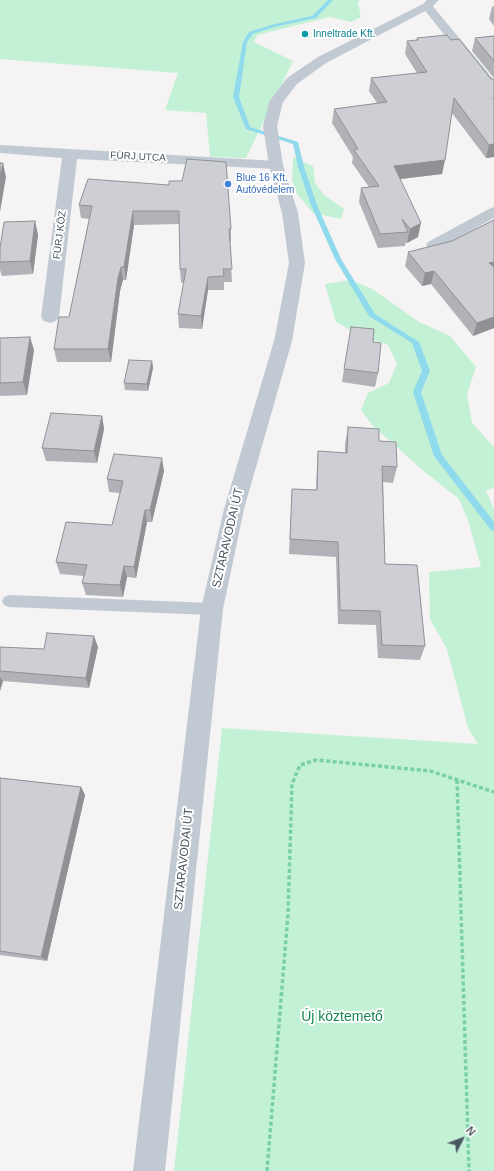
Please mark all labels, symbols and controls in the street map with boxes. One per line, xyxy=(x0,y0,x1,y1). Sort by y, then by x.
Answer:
place label: Inneltrade Kft. xyxy=(313,28,375,40)
marker: Inneltrade Kft. xyxy=(300,29,310,39)
street label: FÜRJ UTCA xyxy=(110,150,166,164)
place label: Blue 16 Kft. Autóvédelem xyxy=(236,172,294,196)
marker: Blue 16 Kft. Autóvédelem xyxy=(223,179,233,189)
street label: FÜRJ KÖZ xyxy=(51,210,69,260)
street label: SZTARAVODAI ÚT xyxy=(209,487,247,589)
street label: SZTARAVODAI ÚT xyxy=(171,807,197,911)
park label: Új köztemető xyxy=(301,1009,383,1025)
north arrow xyxy=(442,1119,482,1159)
text: N xyxy=(464,1124,478,1138)

